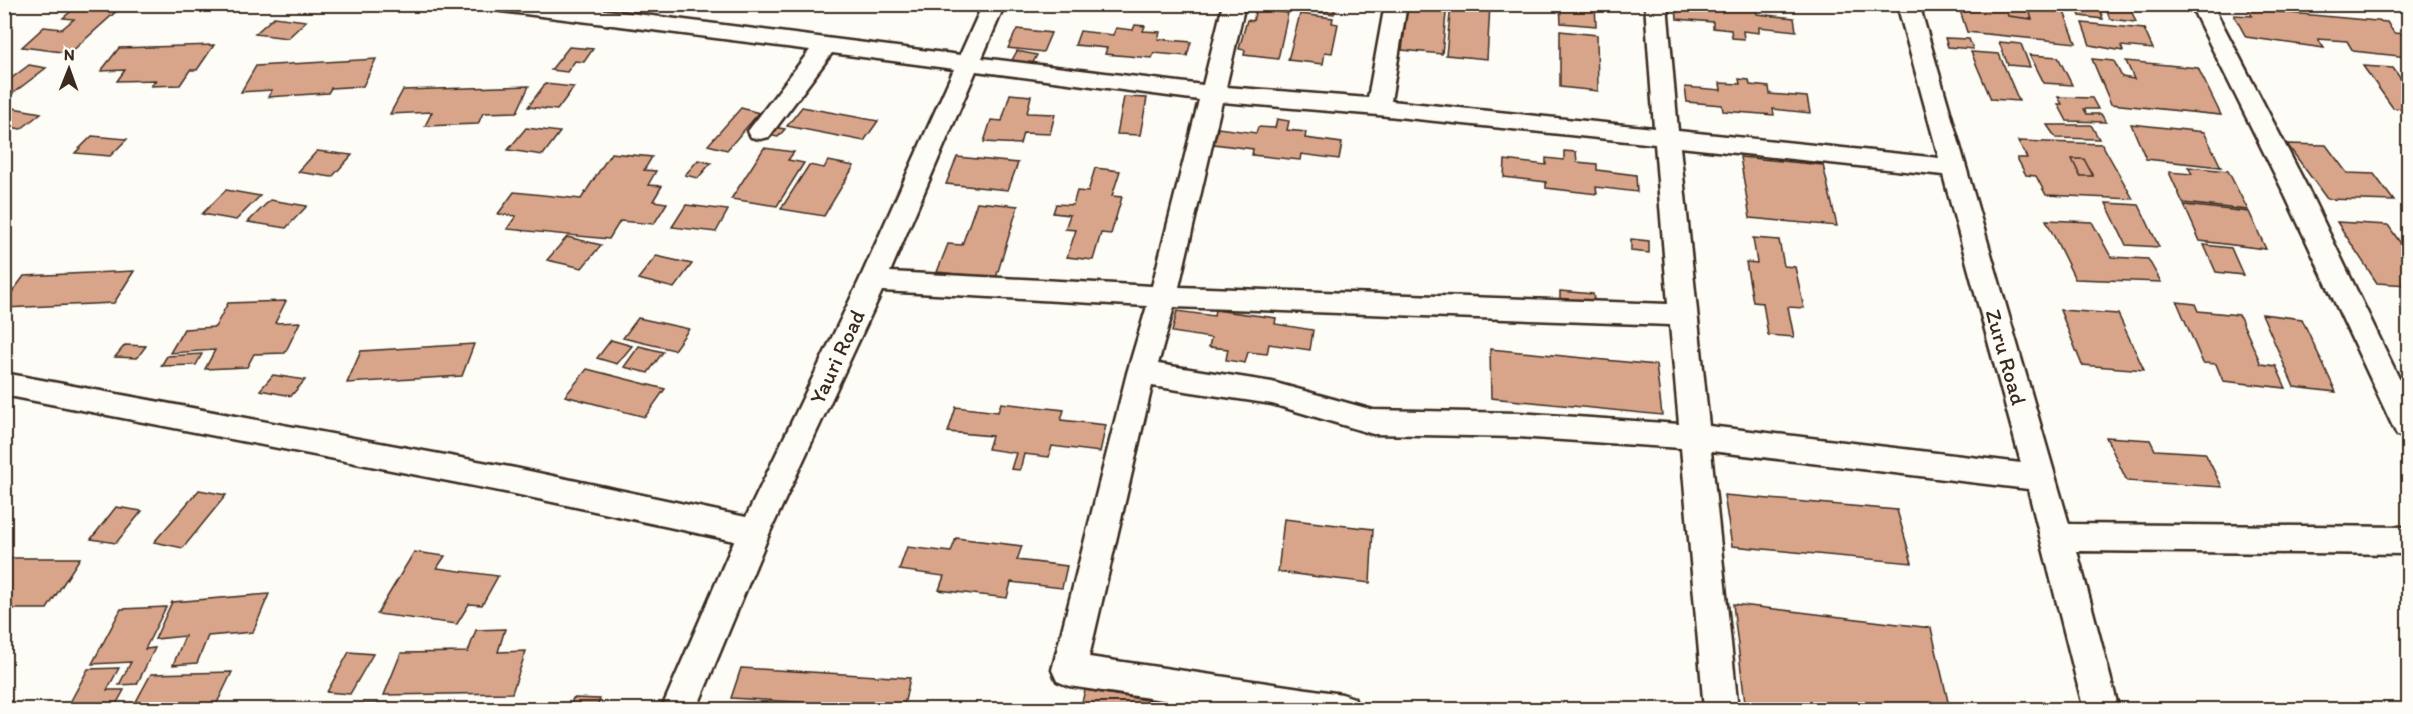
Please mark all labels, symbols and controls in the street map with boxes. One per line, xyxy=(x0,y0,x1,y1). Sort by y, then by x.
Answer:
north arrow xyxy=(39,39,99,99)
text: N xyxy=(64,45,75,64)
street label: Yauri Road xyxy=(803,305,871,409)
street label: Zuru Road xyxy=(1979,306,2033,408)

